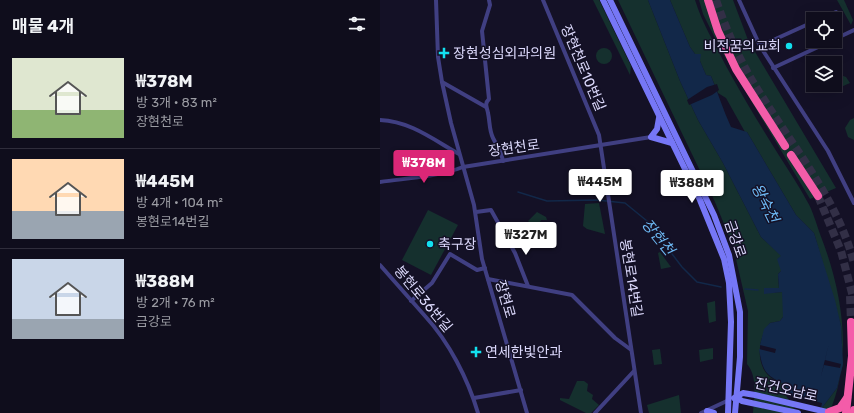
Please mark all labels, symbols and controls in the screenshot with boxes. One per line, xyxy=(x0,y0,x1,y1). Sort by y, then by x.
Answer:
map controls xyxy=(806,12,842,92)
button: locate xyxy=(806,12,842,48)
icon: filters xyxy=(346,13,368,35)
text: 매물 4개 xyxy=(12,16,74,36)
street label: 장현천로10번길 xyxy=(557,22,609,114)
place label: 비전꿈의교회 xyxy=(704,38,781,55)
marker: 비전꿈의교회 xyxy=(784,41,794,51)
place label: 장현성심외과의원 xyxy=(453,45,556,62)
marker: 장현성심외과의원 xyxy=(438,47,450,59)
button: layers xyxy=(806,56,842,92)
text: ₩378M xyxy=(136,71,193,91)
icon: home xyxy=(44,74,92,122)
text: 방 3개 · 83 m² xyxy=(136,95,217,110)
text: 장현천로 xyxy=(136,114,184,129)
street label: 장현천로 xyxy=(487,136,541,160)
pin: ₩378M xyxy=(396,150,452,184)
text: ₩378M xyxy=(402,155,446,170)
pin: ₩445M xyxy=(572,169,628,203)
pin: ₩388M xyxy=(664,170,720,204)
text: ₩445M xyxy=(136,171,194,191)
text: ₩445M xyxy=(578,174,622,189)
icon: home xyxy=(44,175,92,223)
text: ₩388M xyxy=(670,175,714,190)
water label: 왕숙천 xyxy=(748,180,783,227)
text: 방 4개 · 104 m² xyxy=(136,195,223,210)
text: 봉현로14번길 xyxy=(136,214,209,229)
water label: 장현천 xyxy=(638,215,679,260)
street label: 금강로 xyxy=(721,218,749,260)
pin: ₩327M xyxy=(498,222,554,256)
text: ₩327M xyxy=(505,227,547,242)
place label: 축구장 xyxy=(438,236,477,253)
street label: 봉현로14번길 xyxy=(616,238,646,318)
marker: 축구장 xyxy=(425,239,435,249)
street label: 봉현로36번길 xyxy=(390,262,456,336)
text: ₩388M xyxy=(136,271,194,291)
icon: home xyxy=(44,275,92,323)
street label: 장현로 xyxy=(492,278,519,320)
text: 방 2개 · 76 m² xyxy=(136,295,215,310)
text: 금강로 xyxy=(136,314,172,329)
place label: 연세한빛안과 xyxy=(485,344,562,361)
marker: 연세한빛안과 xyxy=(470,346,482,358)
street label: 진건오남로 xyxy=(753,374,819,406)

